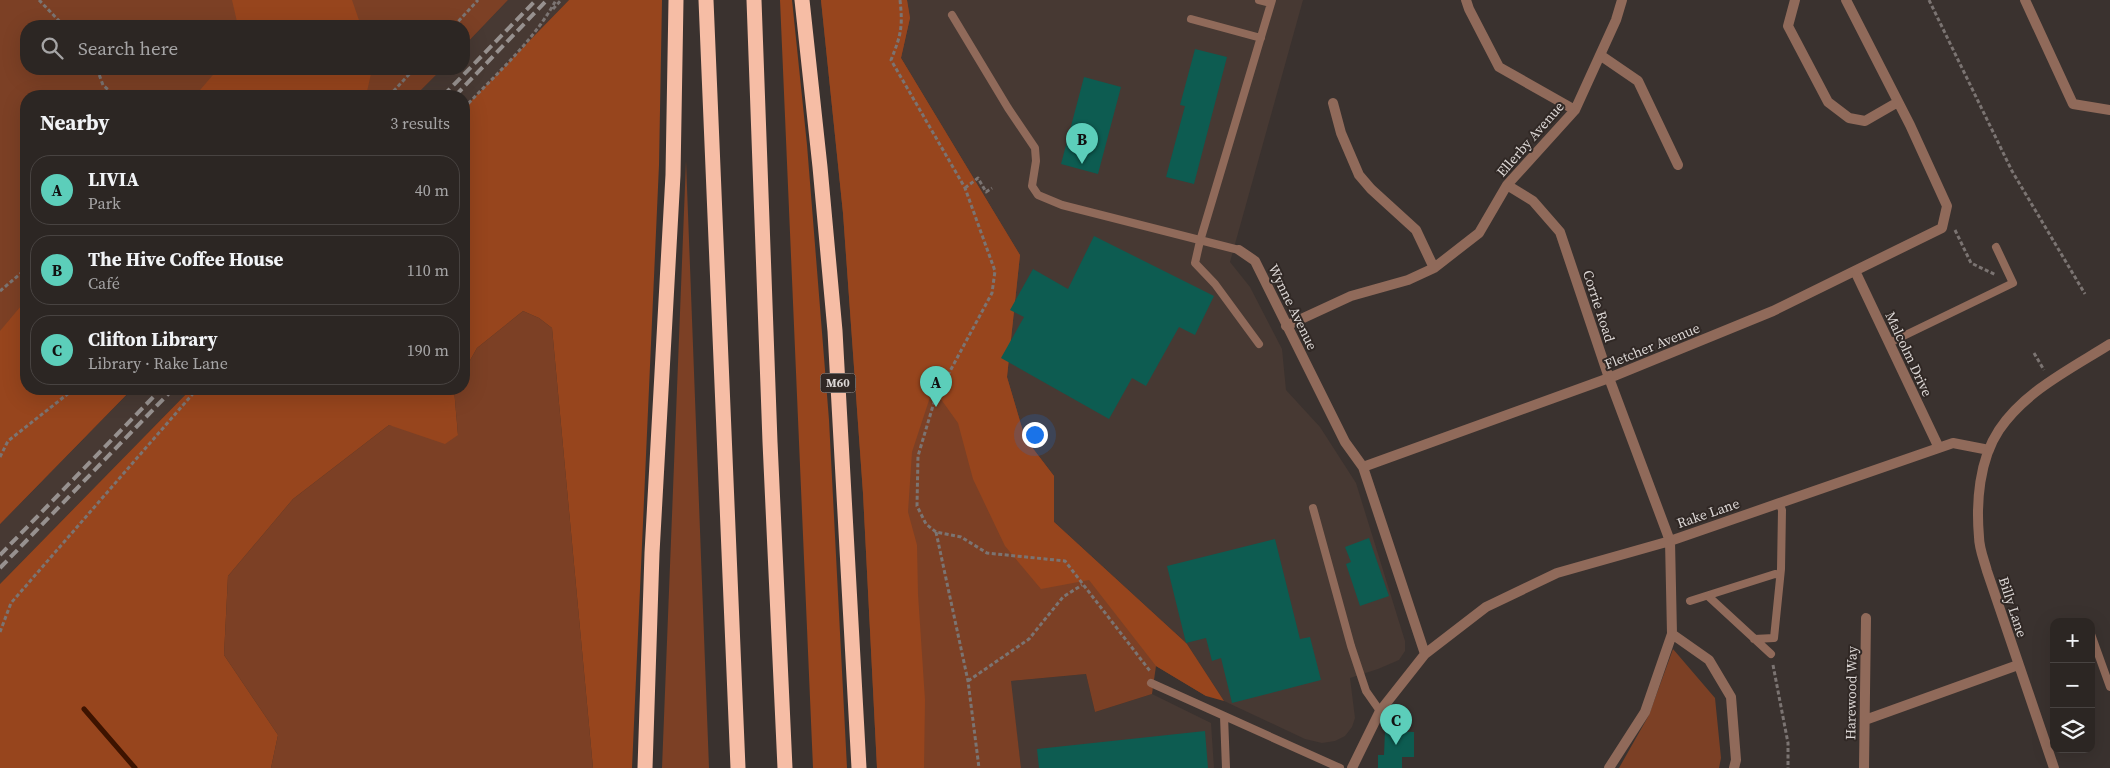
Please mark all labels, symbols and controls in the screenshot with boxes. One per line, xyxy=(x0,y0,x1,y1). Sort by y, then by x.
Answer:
search box xyxy=(20,20,470,75)
icon: search xyxy=(38,34,66,62)
text: Search here xyxy=(78,35,178,61)
street label: Ellerby Avenue xyxy=(1492,97,1568,181)
text: Nearby xyxy=(40,108,110,137)
text: 3 results xyxy=(390,112,450,134)
pin: B xyxy=(1066,123,1098,164)
text: LIVIA xyxy=(88,166,139,192)
text: A xyxy=(52,179,62,201)
text: 40 m xyxy=(415,179,449,201)
text: Park xyxy=(88,192,121,214)
text: The Hive Coffee House xyxy=(88,246,284,272)
text: B xyxy=(52,259,62,281)
text: 110 m xyxy=(407,259,449,281)
street label: Wynne Avenue xyxy=(1264,261,1322,353)
street label: Corrie Road xyxy=(1578,267,1620,345)
text: Café xyxy=(88,272,120,294)
street label: Malcolm Drive xyxy=(1881,308,1937,400)
street label: Fletcher Avenue xyxy=(1601,318,1703,374)
text: Clifton Library xyxy=(88,326,218,352)
text: C xyxy=(52,339,62,361)
text: 190 m xyxy=(407,339,449,361)
text: Library · Rake Lane xyxy=(88,352,228,374)
pin: A xyxy=(920,366,952,407)
road number: M60 xyxy=(820,373,856,392)
your location xyxy=(1022,422,1048,448)
street label: Rake Lane xyxy=(1674,493,1742,533)
street label: Billy Lane xyxy=(1994,574,2032,640)
map controls xyxy=(2050,618,2095,753)
button: + xyxy=(2050,618,2095,663)
street label: Harewood Way xyxy=(1840,645,1862,740)
button: − xyxy=(2050,663,2095,708)
pin: C xyxy=(1380,704,1412,745)
button: layers xyxy=(2050,708,2095,753)

